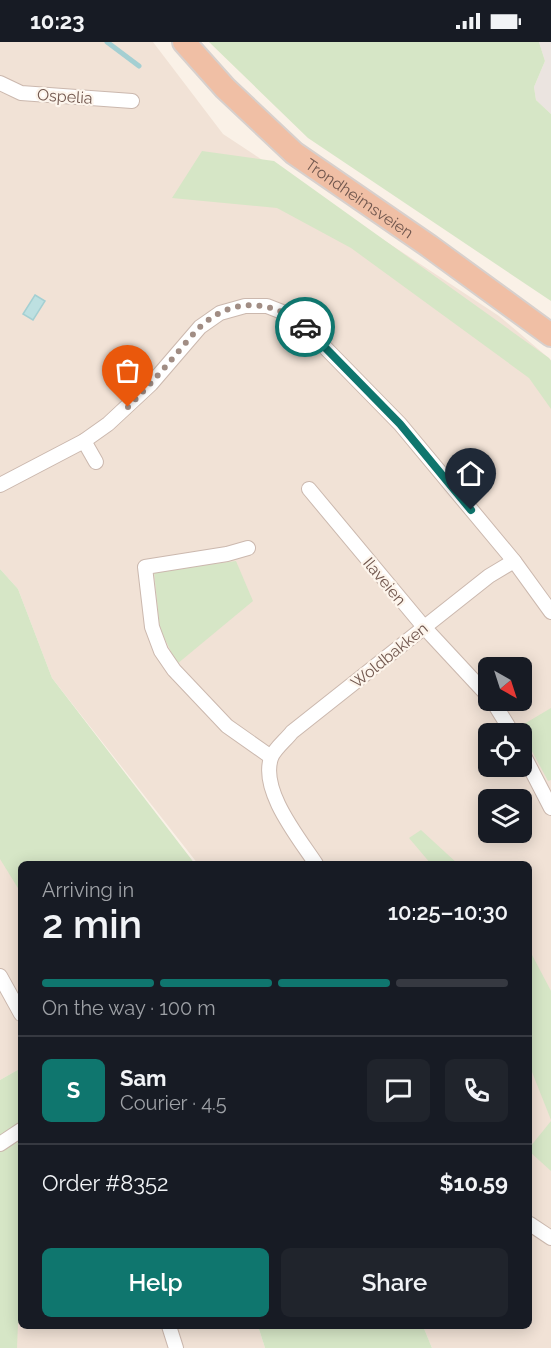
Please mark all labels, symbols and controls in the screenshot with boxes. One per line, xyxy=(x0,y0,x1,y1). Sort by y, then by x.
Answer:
text: 10:23 xyxy=(30,8,85,34)
street label: Ospelia xyxy=(37,85,93,108)
street label: Trondheimsveien xyxy=(302,155,417,242)
courier xyxy=(275,297,335,357)
icon: car xyxy=(289,311,322,344)
pin xyxy=(102,345,153,407)
icon: bag xyxy=(111,354,144,387)
pin xyxy=(445,448,496,510)
icon: home xyxy=(454,457,487,490)
street label: Ilaveien xyxy=(359,554,410,609)
street label: Woldbakken xyxy=(347,619,432,692)
north arrow xyxy=(478,657,532,711)
map controls xyxy=(478,657,532,843)
button: locate xyxy=(478,723,532,777)
button: layers xyxy=(478,789,532,843)
text: Arriving in xyxy=(42,878,134,902)
text: 10:25–10:30 xyxy=(388,899,508,925)
text: 2 min xyxy=(42,901,142,947)
text: On the way · 100 m xyxy=(42,996,216,1020)
button: chat xyxy=(367,1059,430,1122)
button: phone xyxy=(445,1059,508,1122)
text: Sam xyxy=(120,1065,167,1091)
text: S xyxy=(67,1077,80,1103)
text: Courier · 4.5 xyxy=(120,1091,227,1115)
text: Order #8352 xyxy=(42,1170,168,1196)
text: $10.59 xyxy=(440,1170,508,1196)
button: Help xyxy=(42,1248,269,1317)
button: Share xyxy=(281,1248,508,1317)

